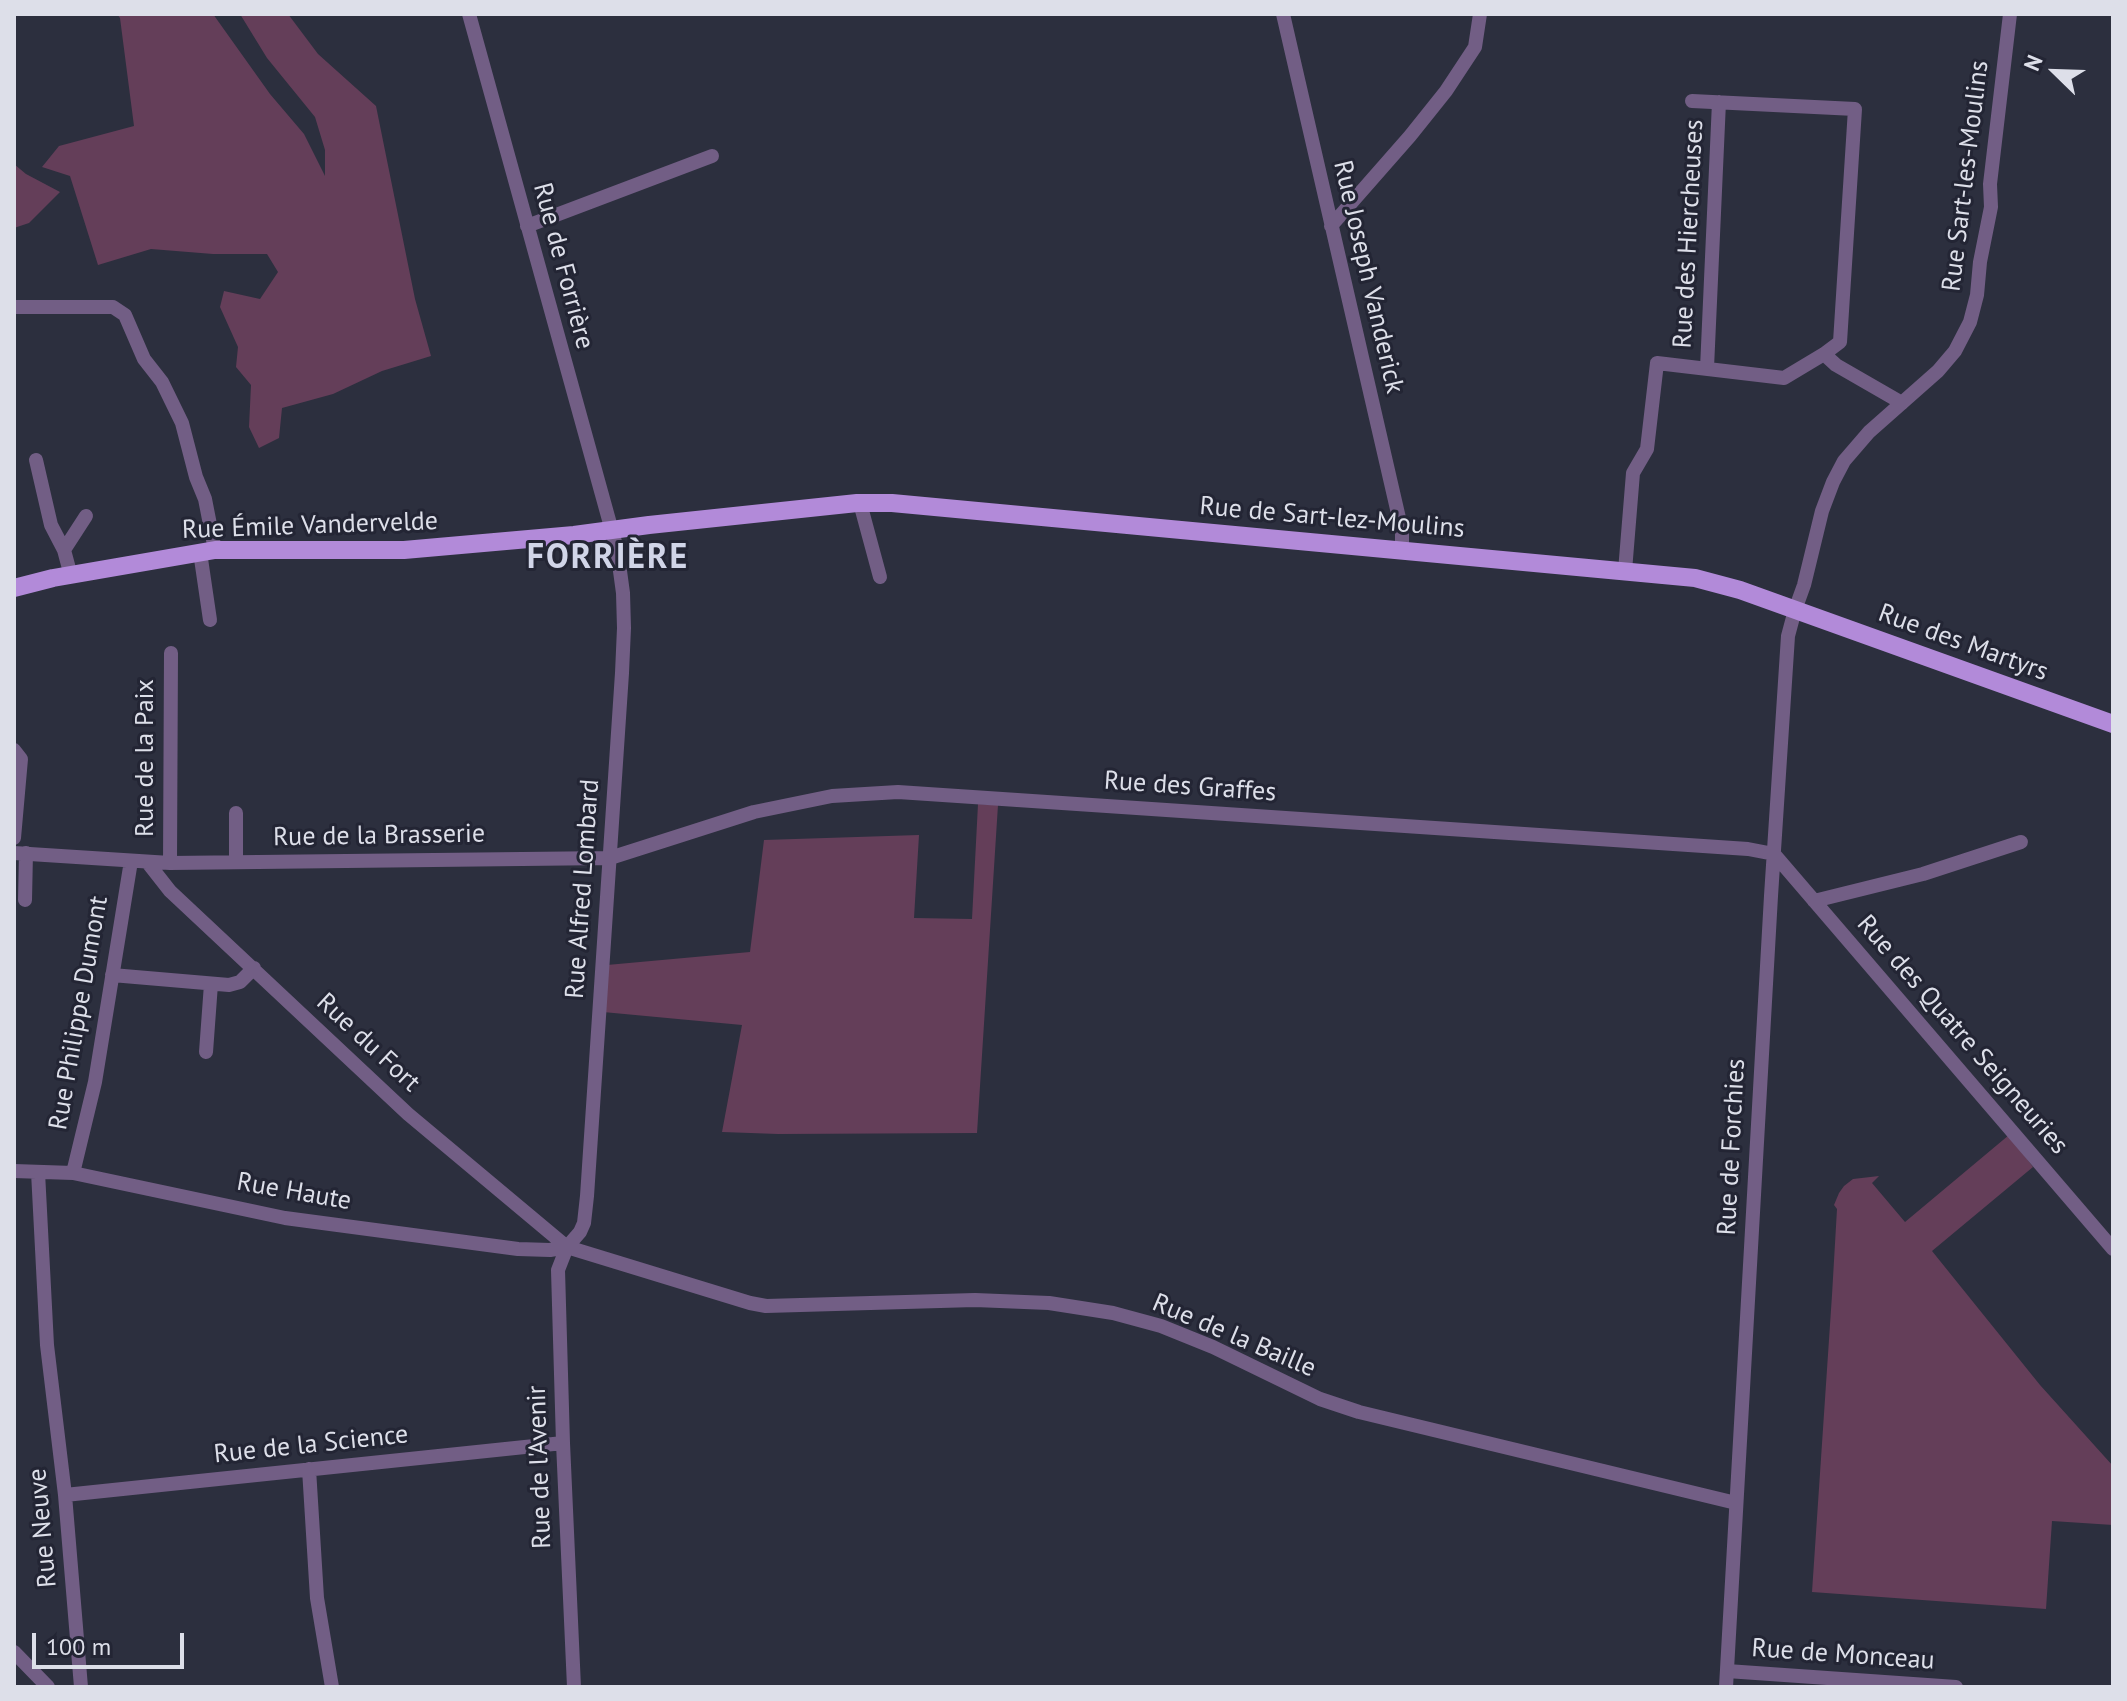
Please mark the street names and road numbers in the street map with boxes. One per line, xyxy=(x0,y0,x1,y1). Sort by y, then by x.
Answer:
street label: Rue Sart-les-Moulins xyxy=(1936,59,1996,293)
street label: Rue des Hiercheuses xyxy=(1667,119,1711,349)
street label: Rue Joseph Vanderick xyxy=(1326,158,1410,396)
street label: Rue de Forrière xyxy=(526,179,600,353)
street label: Rue de Sart-lez-Moulins xyxy=(1198,491,1466,545)
street label: Rue Émile Vandervelde xyxy=(182,506,438,546)
street label: Rue des Martyrs xyxy=(1874,598,2052,688)
street label: Rue de la Paix xyxy=(130,679,162,837)
street label: Rue des Graffes xyxy=(1103,765,1277,809)
street label: Rue Alfred Lombard xyxy=(560,778,606,1000)
street label: Rue de la Brasserie xyxy=(273,819,485,853)
street label: Rue Philippe Dumont xyxy=(43,894,115,1132)
street label: Rue des Quatre Seigneuries xyxy=(1850,909,2074,1161)
street label: Rue du Fort xyxy=(310,987,426,1099)
street label: Rue de Forchies xyxy=(1712,1058,1752,1236)
street label: Rue Haute xyxy=(234,1167,354,1217)
street label: Rue de la Baille xyxy=(1148,1288,1320,1384)
street label: Rue de l'Avenir xyxy=(522,1385,558,1549)
street label: Rue de la Science xyxy=(212,1419,410,1471)
street label: Rue Neuve xyxy=(22,1467,64,1589)
street label: Rue de Monceau xyxy=(1750,1633,1936,1677)

